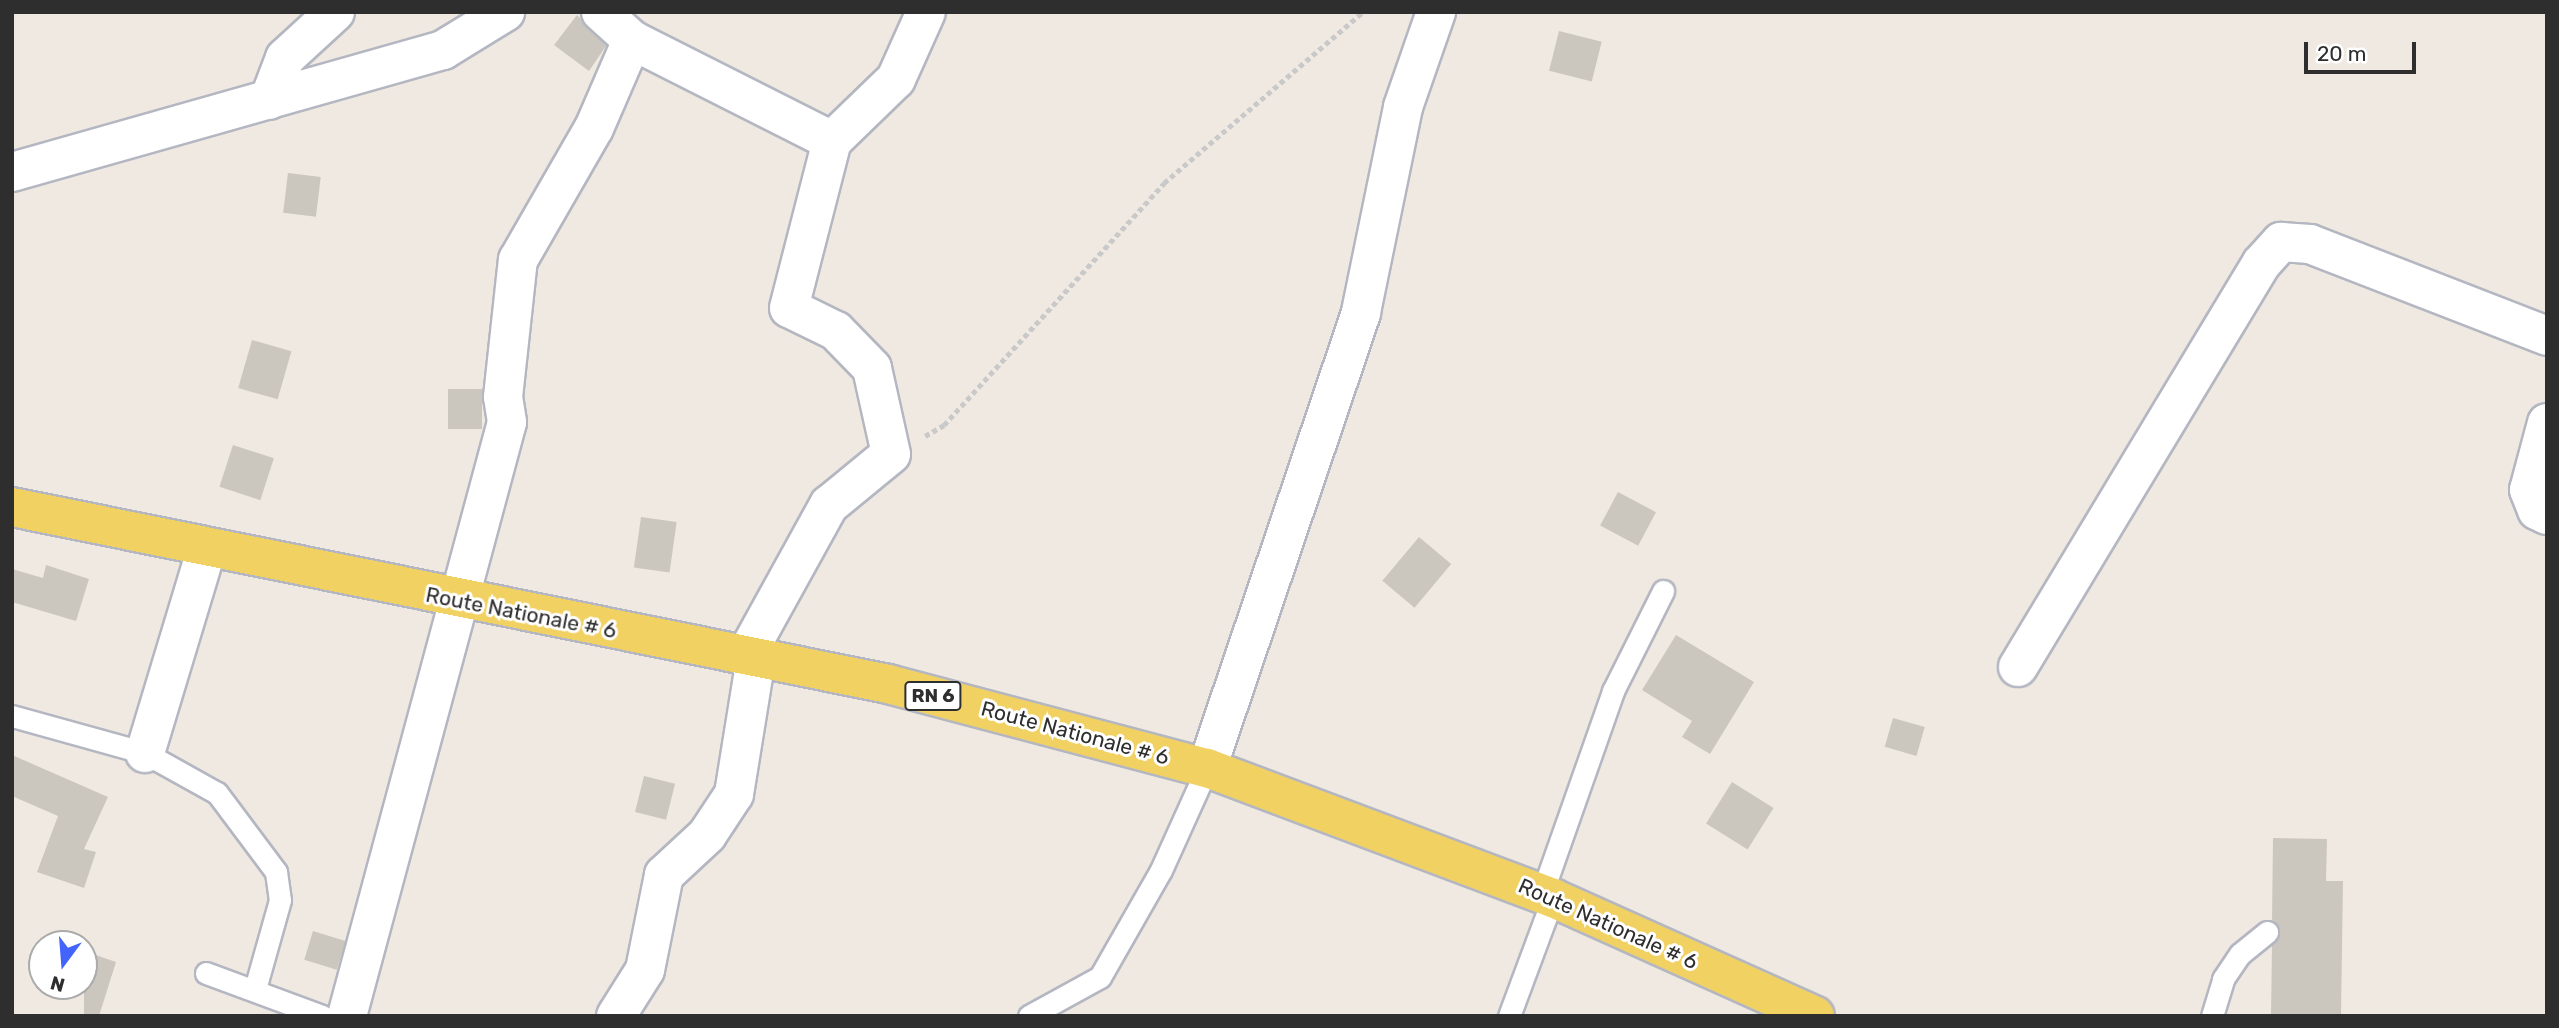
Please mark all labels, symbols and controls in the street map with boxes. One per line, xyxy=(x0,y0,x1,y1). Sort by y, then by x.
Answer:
scale bar xyxy=(2307,28,2419,72)
text: 20 m xyxy=(2317,41,2366,66)
street label: Route Nationale # 6 xyxy=(424,582,618,644)
road number: RN 6 xyxy=(903,680,963,712)
street label: Route Nationale # 6 xyxy=(978,696,1172,770)
street label: Route Nationale # 6 xyxy=(1514,873,1702,975)
north arrow xyxy=(28,930,98,1000)
text: N xyxy=(48,971,67,997)

